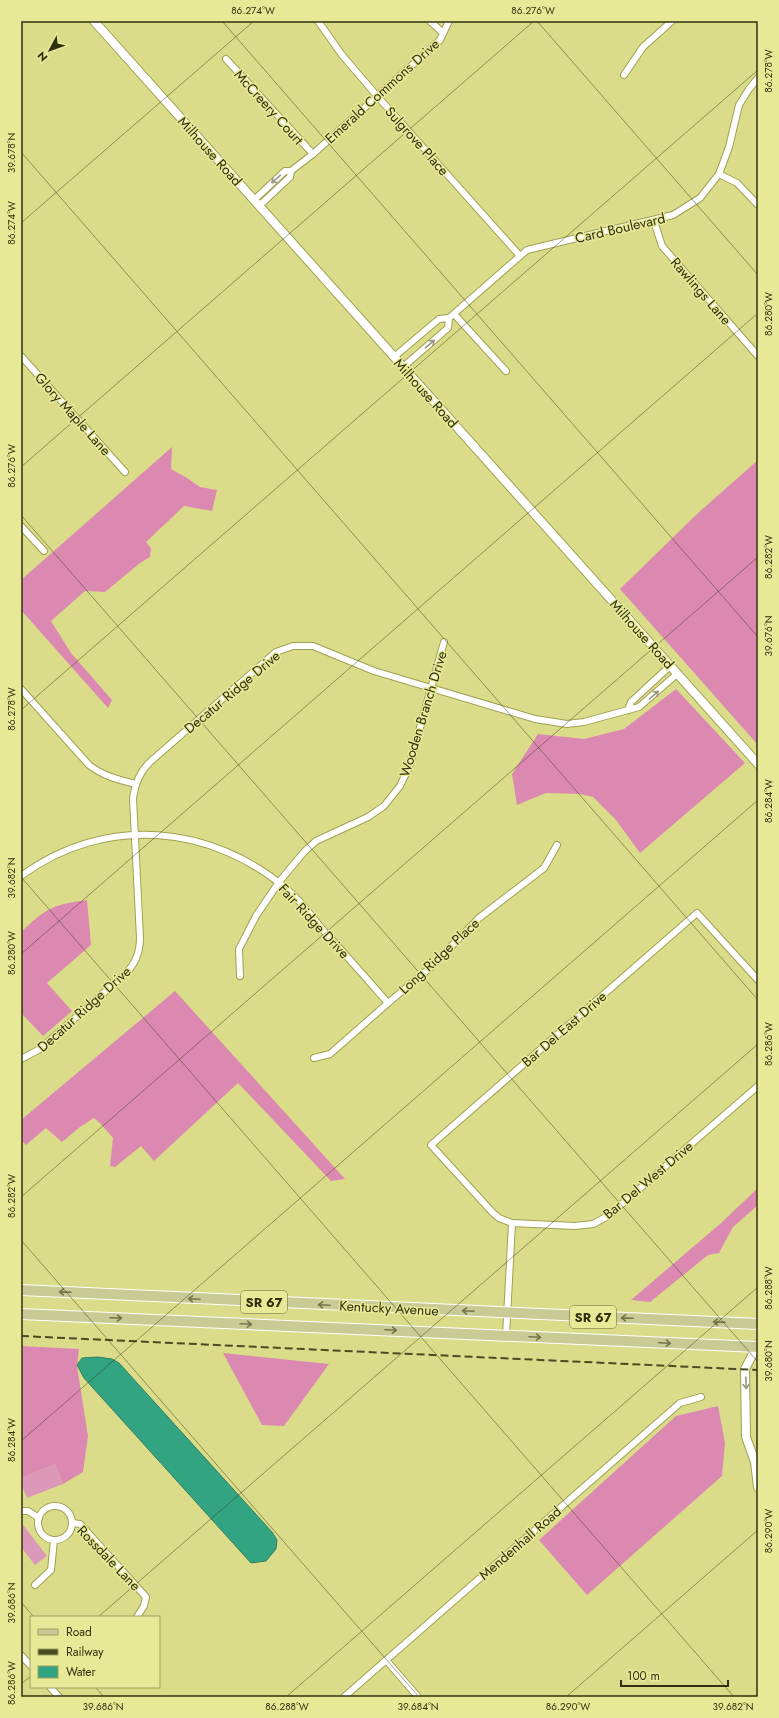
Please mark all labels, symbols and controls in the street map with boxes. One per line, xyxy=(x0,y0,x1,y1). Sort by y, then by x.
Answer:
text: 86.274°W xyxy=(231,3,275,18)
text: 86.276°W xyxy=(511,3,555,18)
north arrow xyxy=(30,30,70,70)
street label: Emerald Commons Drive xyxy=(320,34,444,148)
text: N xyxy=(34,48,51,65)
text: 86.278°W xyxy=(761,49,776,93)
street label: McCreery Court xyxy=(230,65,309,149)
street label: Sulgrove Place xyxy=(380,102,454,180)
street label: Milhouse Road xyxy=(173,112,247,190)
text: 39.678°N xyxy=(4,133,19,173)
one-way arrow xyxy=(271,175,281,184)
text: 86.274°W xyxy=(4,201,19,245)
street label: Card Boulevard xyxy=(573,208,667,248)
street label: Rawlings Lane xyxy=(666,253,736,329)
text: 86.280°W xyxy=(761,292,776,336)
one-way arrow xyxy=(424,340,435,349)
street label: Milhouse Road xyxy=(389,354,463,432)
street label: Glory Maple Lane xyxy=(30,368,116,460)
text: 86.276°W xyxy=(4,444,19,488)
text: 86.282°W xyxy=(761,535,776,579)
street label: Milhouse Road xyxy=(605,595,679,673)
text: 39.676°N xyxy=(761,616,776,656)
street label: Decatur Ridge Drive xyxy=(180,646,284,738)
street label: Wooden Branch Drive xyxy=(394,649,452,779)
text: 86.278°W xyxy=(4,687,19,731)
one-way arrow xyxy=(648,690,659,699)
text: 86.284°W xyxy=(761,779,776,823)
text: 39.682°N xyxy=(4,858,19,898)
street label: Fair Ridge Drive xyxy=(274,879,354,963)
street label: Long Ridge Place xyxy=(394,913,484,999)
text: 86.280°W xyxy=(4,931,19,975)
street label: Decatur Ridge Drive xyxy=(33,961,135,1057)
street label: Bar Del East Drive xyxy=(517,987,611,1071)
text: 86.286°W xyxy=(761,1022,776,1066)
street label: Bar Del West Drive xyxy=(599,1136,697,1224)
text: 86.282°W xyxy=(4,1174,19,1218)
text: 86.288°W xyxy=(761,1266,776,1310)
one-way arrow xyxy=(59,1288,72,1296)
road number: SR 67 xyxy=(241,1291,287,1313)
one-way arrow xyxy=(188,1295,201,1302)
street label: Kentucky Avenue xyxy=(339,1295,439,1321)
one-way arrow xyxy=(318,1301,331,1309)
road number: SR 67 xyxy=(570,1306,616,1328)
one-way arrow xyxy=(462,1308,475,1315)
one-way arrow xyxy=(109,1314,122,1321)
one-way arrow xyxy=(621,1315,634,1322)
one-way arrow xyxy=(713,1318,726,1326)
one-way arrow xyxy=(239,1320,252,1327)
one-way arrow xyxy=(384,1327,397,1334)
one-way arrow xyxy=(528,1333,541,1341)
one-way arrow xyxy=(658,1339,671,1346)
text: 39.680°N xyxy=(761,1340,776,1382)
one-way arrow xyxy=(742,1376,750,1389)
text: 86.284°W xyxy=(4,1418,19,1462)
street label: Mendenhall Road xyxy=(474,1502,566,1584)
text: 86.290°W xyxy=(761,1509,776,1553)
street label: Rossdale Lane xyxy=(73,1521,145,1595)
text: 39.686°N xyxy=(4,1582,19,1624)
legend xyxy=(30,1616,160,1688)
text: Road xyxy=(66,1623,92,1641)
text: Railway xyxy=(66,1643,104,1661)
text: 86.286°W xyxy=(4,1661,19,1705)
scale bar xyxy=(621,1662,728,1688)
text: Water xyxy=(66,1663,97,1681)
text: 100 m xyxy=(627,1667,660,1685)
text: 39.686°N xyxy=(82,1699,124,1714)
text: 86.288°W xyxy=(265,1699,309,1714)
text: 39.684°N xyxy=(397,1699,439,1714)
text: 86.290°W xyxy=(546,1699,590,1714)
text: 39.682°N xyxy=(713,1699,753,1714)

